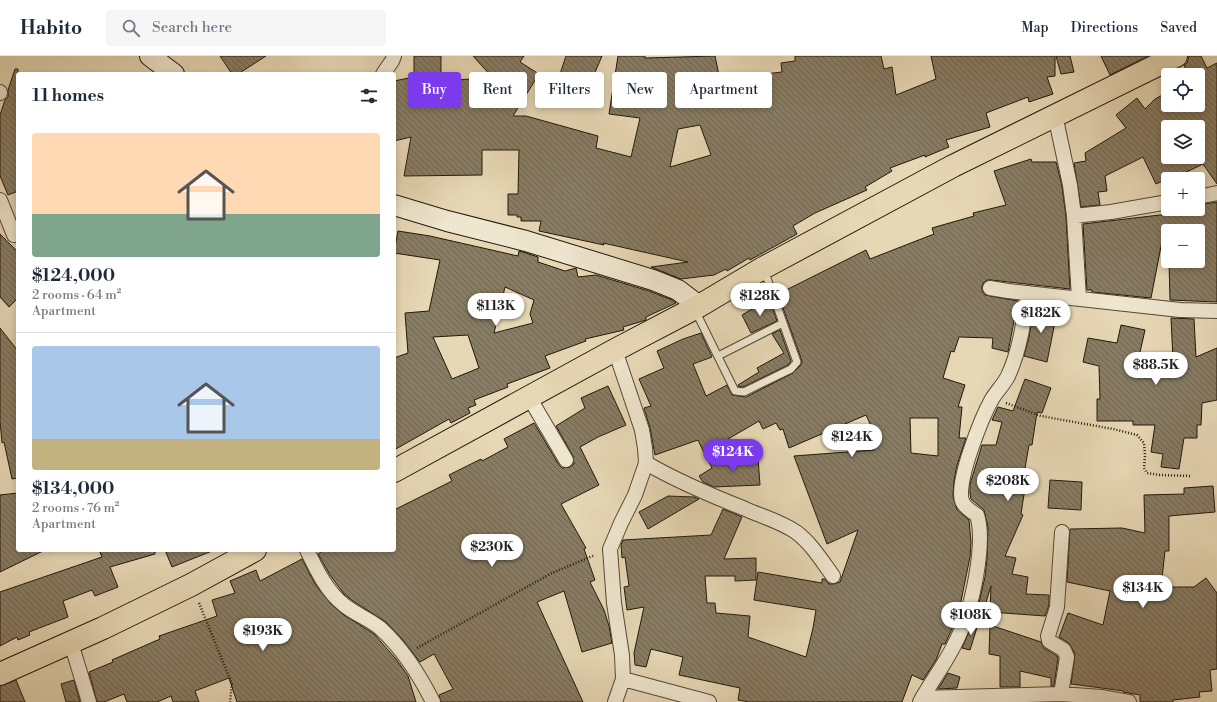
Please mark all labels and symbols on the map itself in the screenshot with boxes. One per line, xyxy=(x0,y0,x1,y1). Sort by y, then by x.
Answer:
pin: $128K xyxy=(732,283,788,317)
pin: $113K xyxy=(468,293,524,327)
pin: $182K xyxy=(1013,300,1069,334)
pin: $88.5K xyxy=(1123,352,1189,386)
pin: $124K xyxy=(824,424,880,458)
pin: $124K xyxy=(705,439,761,473)
pin: $208K xyxy=(980,468,1036,502)
pin: $230K xyxy=(464,534,520,568)
pin: $134K xyxy=(1115,575,1171,609)
pin: $108K xyxy=(943,602,999,636)
pin: $193K xyxy=(235,618,291,652)

